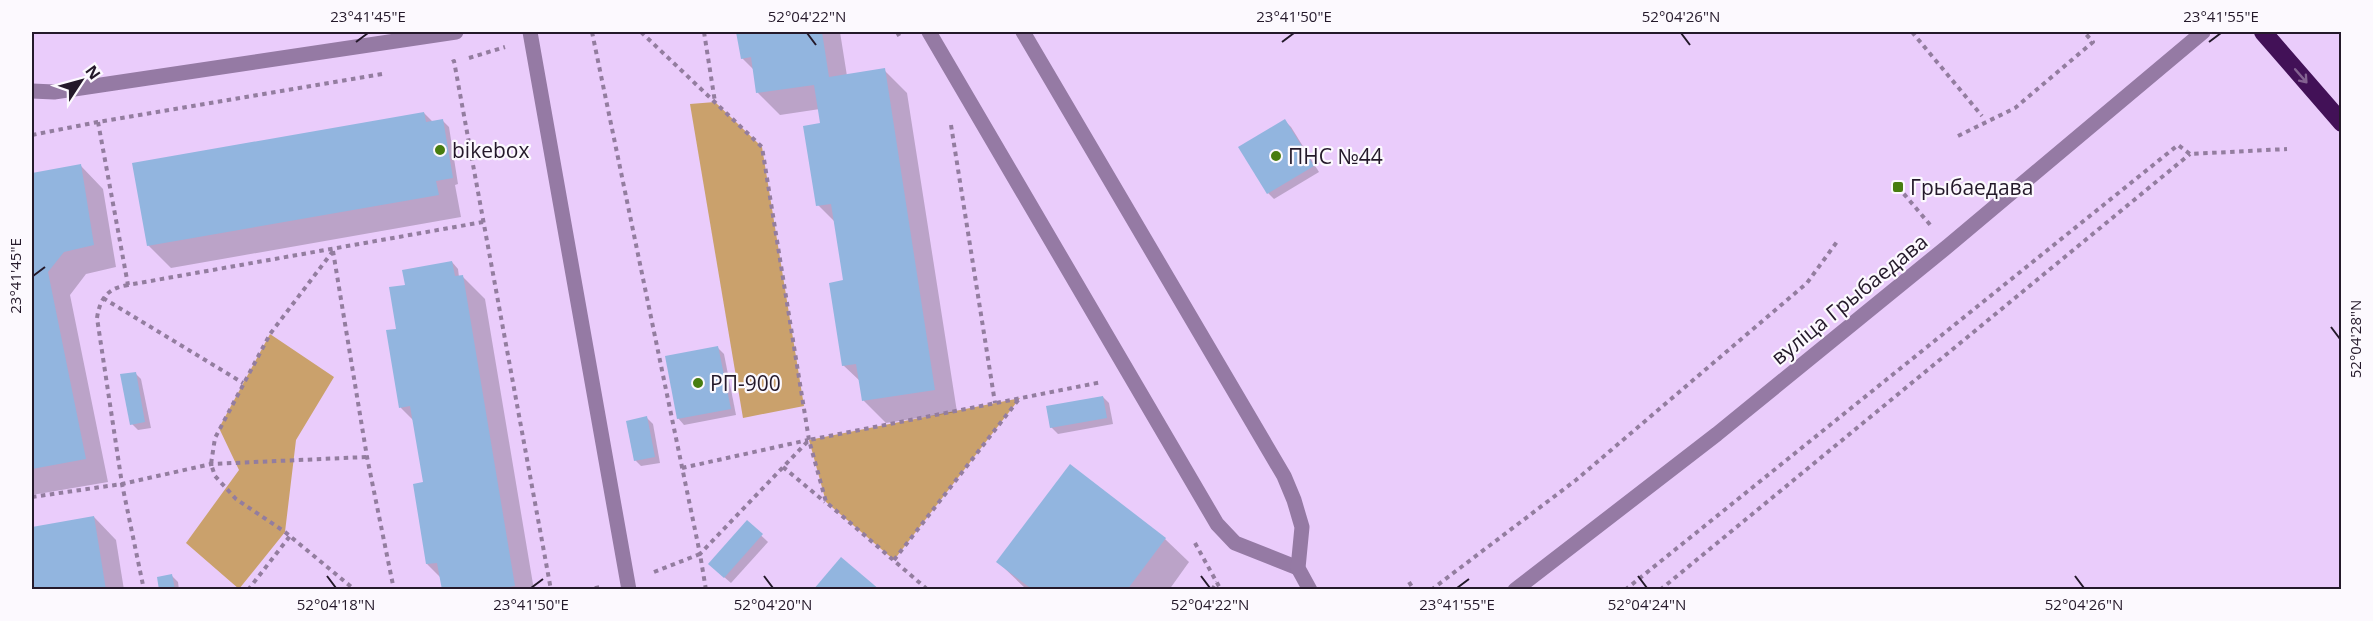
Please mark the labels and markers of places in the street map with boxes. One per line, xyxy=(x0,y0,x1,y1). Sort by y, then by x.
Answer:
place label: bikebox xyxy=(452,136,529,164)
place label: ПНС №44 xyxy=(1288,142,1383,170)
marker: bikebox xyxy=(433,143,447,157)
marker: ПНС №44 xyxy=(1269,149,1283,163)
place label: Грыбаедава xyxy=(1910,173,2033,201)
marker: Грыбаедава xyxy=(1891,180,1905,194)
place label: РП-900 xyxy=(710,369,781,397)
marker: РП-900 xyxy=(691,376,705,390)

